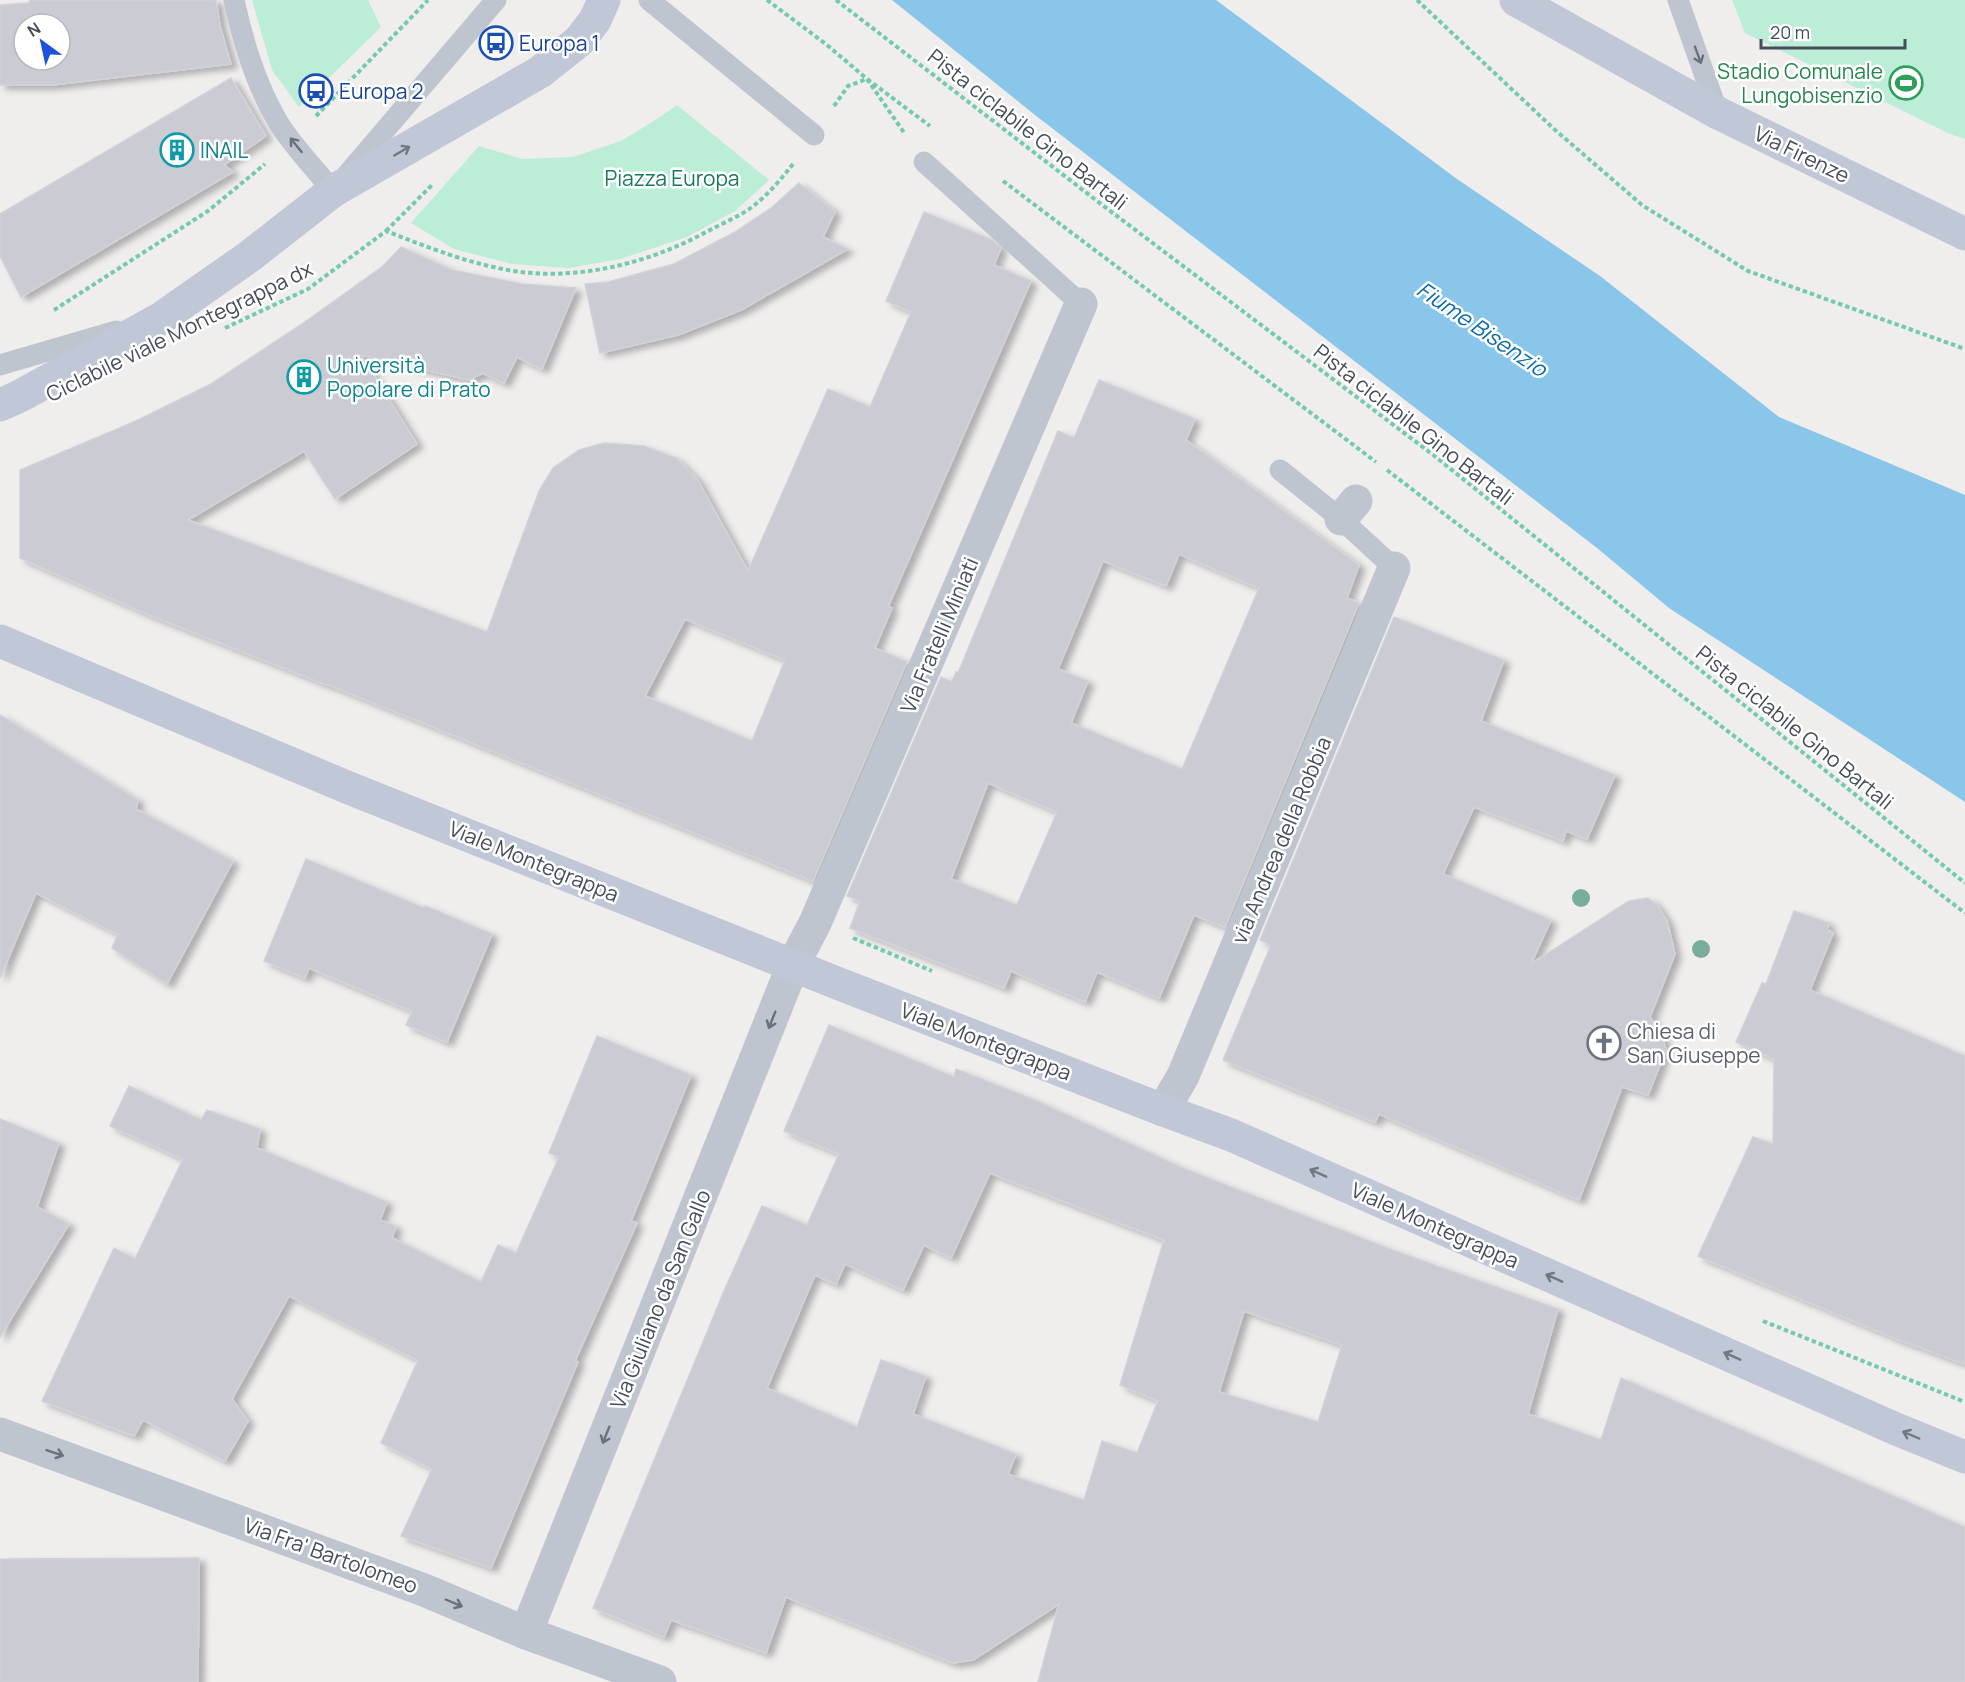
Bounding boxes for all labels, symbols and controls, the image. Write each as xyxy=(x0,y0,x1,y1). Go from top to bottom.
north arrow xyxy=(12,12,72,72)
scale bar xyxy=(1761,12,1905,50)
text: N xyxy=(23,17,45,42)
text: 20 m xyxy=(1770,20,1810,44)
bus stop icon: Europa 1 xyxy=(478,25,514,61)
place label: Europa 1 xyxy=(519,29,600,57)
street label: Pista ciclabile Gino Bartali xyxy=(922,42,1134,216)
one-way arrow xyxy=(1693,45,1704,64)
place label: Stadio Comunale Lungobisenzio xyxy=(1717,57,1883,109)
sports icon: Stadio Comunale Lungobisenzio xyxy=(1888,65,1924,101)
bus stop icon: Europa 2 xyxy=(298,73,334,109)
place label: Europa 2 xyxy=(339,77,424,105)
street label: Via Firenze xyxy=(1750,119,1854,189)
building icon: INAIL xyxy=(159,132,195,168)
place label: INAIL xyxy=(200,136,248,164)
one-way arrow xyxy=(290,137,303,153)
one-way arrow xyxy=(393,145,410,157)
park label: Piazza Europa xyxy=(604,164,740,192)
street label: Ciclabile viale Montegrappa dx xyxy=(41,254,317,408)
water label: Fiume Bisenzio xyxy=(1411,274,1554,385)
street label: Pista ciclabile Gino Bartali xyxy=(1308,337,1520,511)
place label: Università Popolare di Prato xyxy=(327,351,491,403)
building icon: Università Popolare di Prato xyxy=(286,359,322,395)
street label: Via Fratelli Miniati xyxy=(894,553,984,717)
street label: Pista ciclabile Gino Bartali xyxy=(1690,639,1900,815)
street label: via Andrea della Robbia xyxy=(1225,732,1337,948)
street label: Viale Montegrappa xyxy=(445,814,623,908)
street label: Viale Montegrappa xyxy=(897,996,1075,1086)
one-way arrow xyxy=(766,1010,777,1028)
place label: Chiesa di San Giuseppe xyxy=(1627,1017,1761,1069)
church icon: Chiesa di San Giuseppe xyxy=(1586,1025,1622,1061)
one-way arrow xyxy=(1310,1167,1328,1178)
street label: Viale Montegrappa xyxy=(1347,1175,1523,1275)
street label: Via Giuliano da San Gallo xyxy=(603,1185,717,1413)
one-way arrow xyxy=(1546,1271,1564,1283)
one-way arrow xyxy=(1724,1350,1742,1362)
one-way arrow xyxy=(600,1425,611,1443)
one-way arrow xyxy=(1902,1429,1921,1440)
one-way arrow xyxy=(45,1449,64,1460)
street label: Via Fra' Bartolomeo xyxy=(240,1511,422,1599)
one-way arrow xyxy=(445,1598,463,1609)

